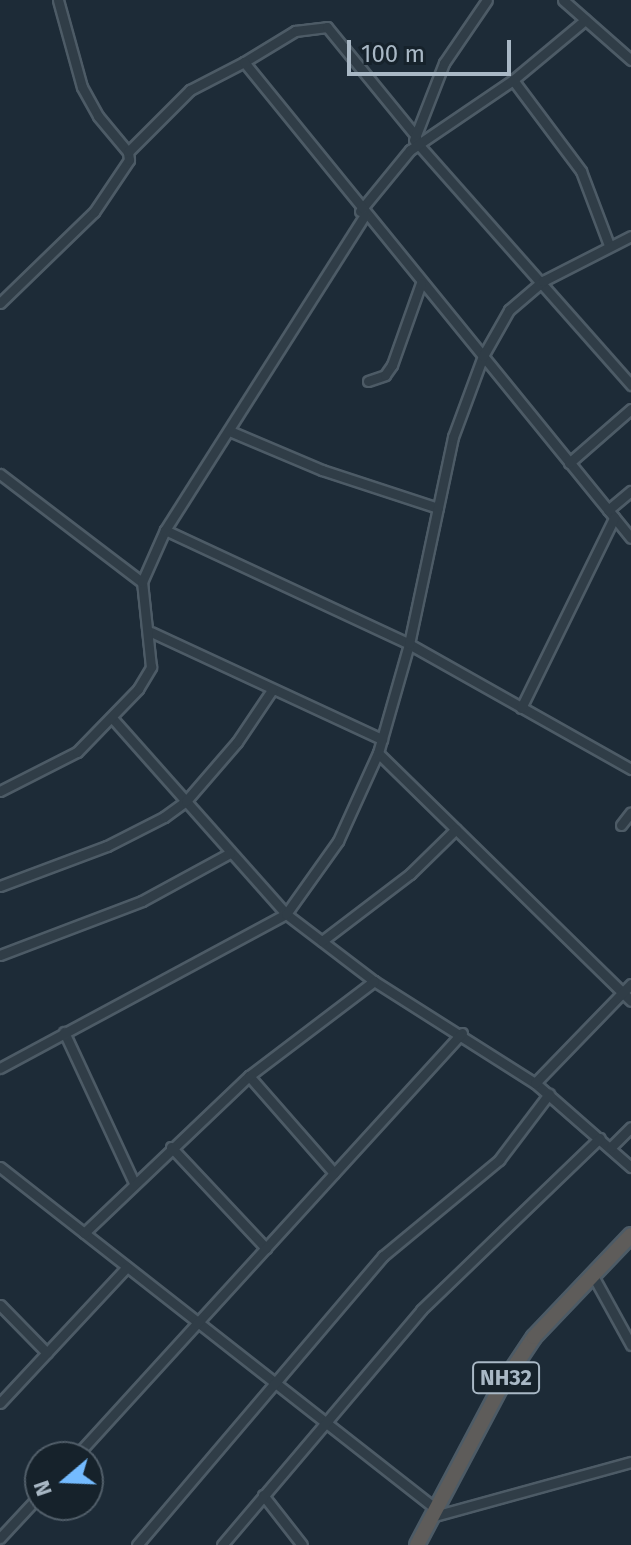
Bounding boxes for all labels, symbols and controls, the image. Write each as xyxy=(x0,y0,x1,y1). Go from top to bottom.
scale bar xyxy=(351,24,515,74)
text: 100 m xyxy=(361,40,425,68)
road number: NH32 xyxy=(472,1360,540,1396)
north arrow xyxy=(24,1441,104,1521)
text: N xyxy=(28,1477,58,1500)

